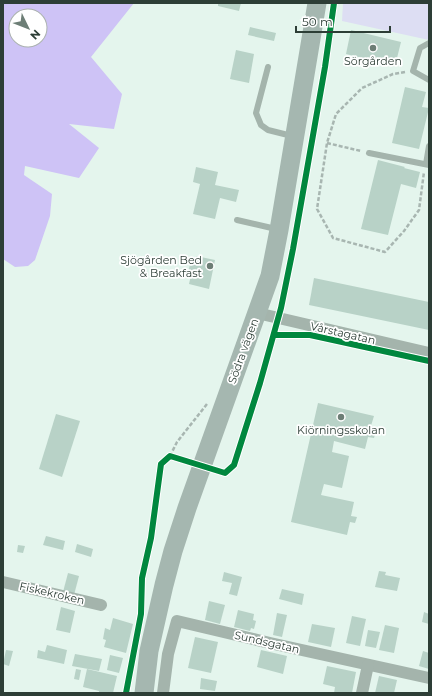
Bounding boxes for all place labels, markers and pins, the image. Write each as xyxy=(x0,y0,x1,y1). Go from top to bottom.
marker: Sörgården xyxy=(368,43,378,53)
place label: Sörgården xyxy=(344,54,402,68)
place label: Sjögården Bed & Breakfast xyxy=(120,253,203,280)
marker: Sjögården Bed & Breakfast xyxy=(205,261,215,271)
marker: Kiörningsskolan xyxy=(336,412,346,422)
place label: Kiörningsskolan xyxy=(297,423,385,437)

